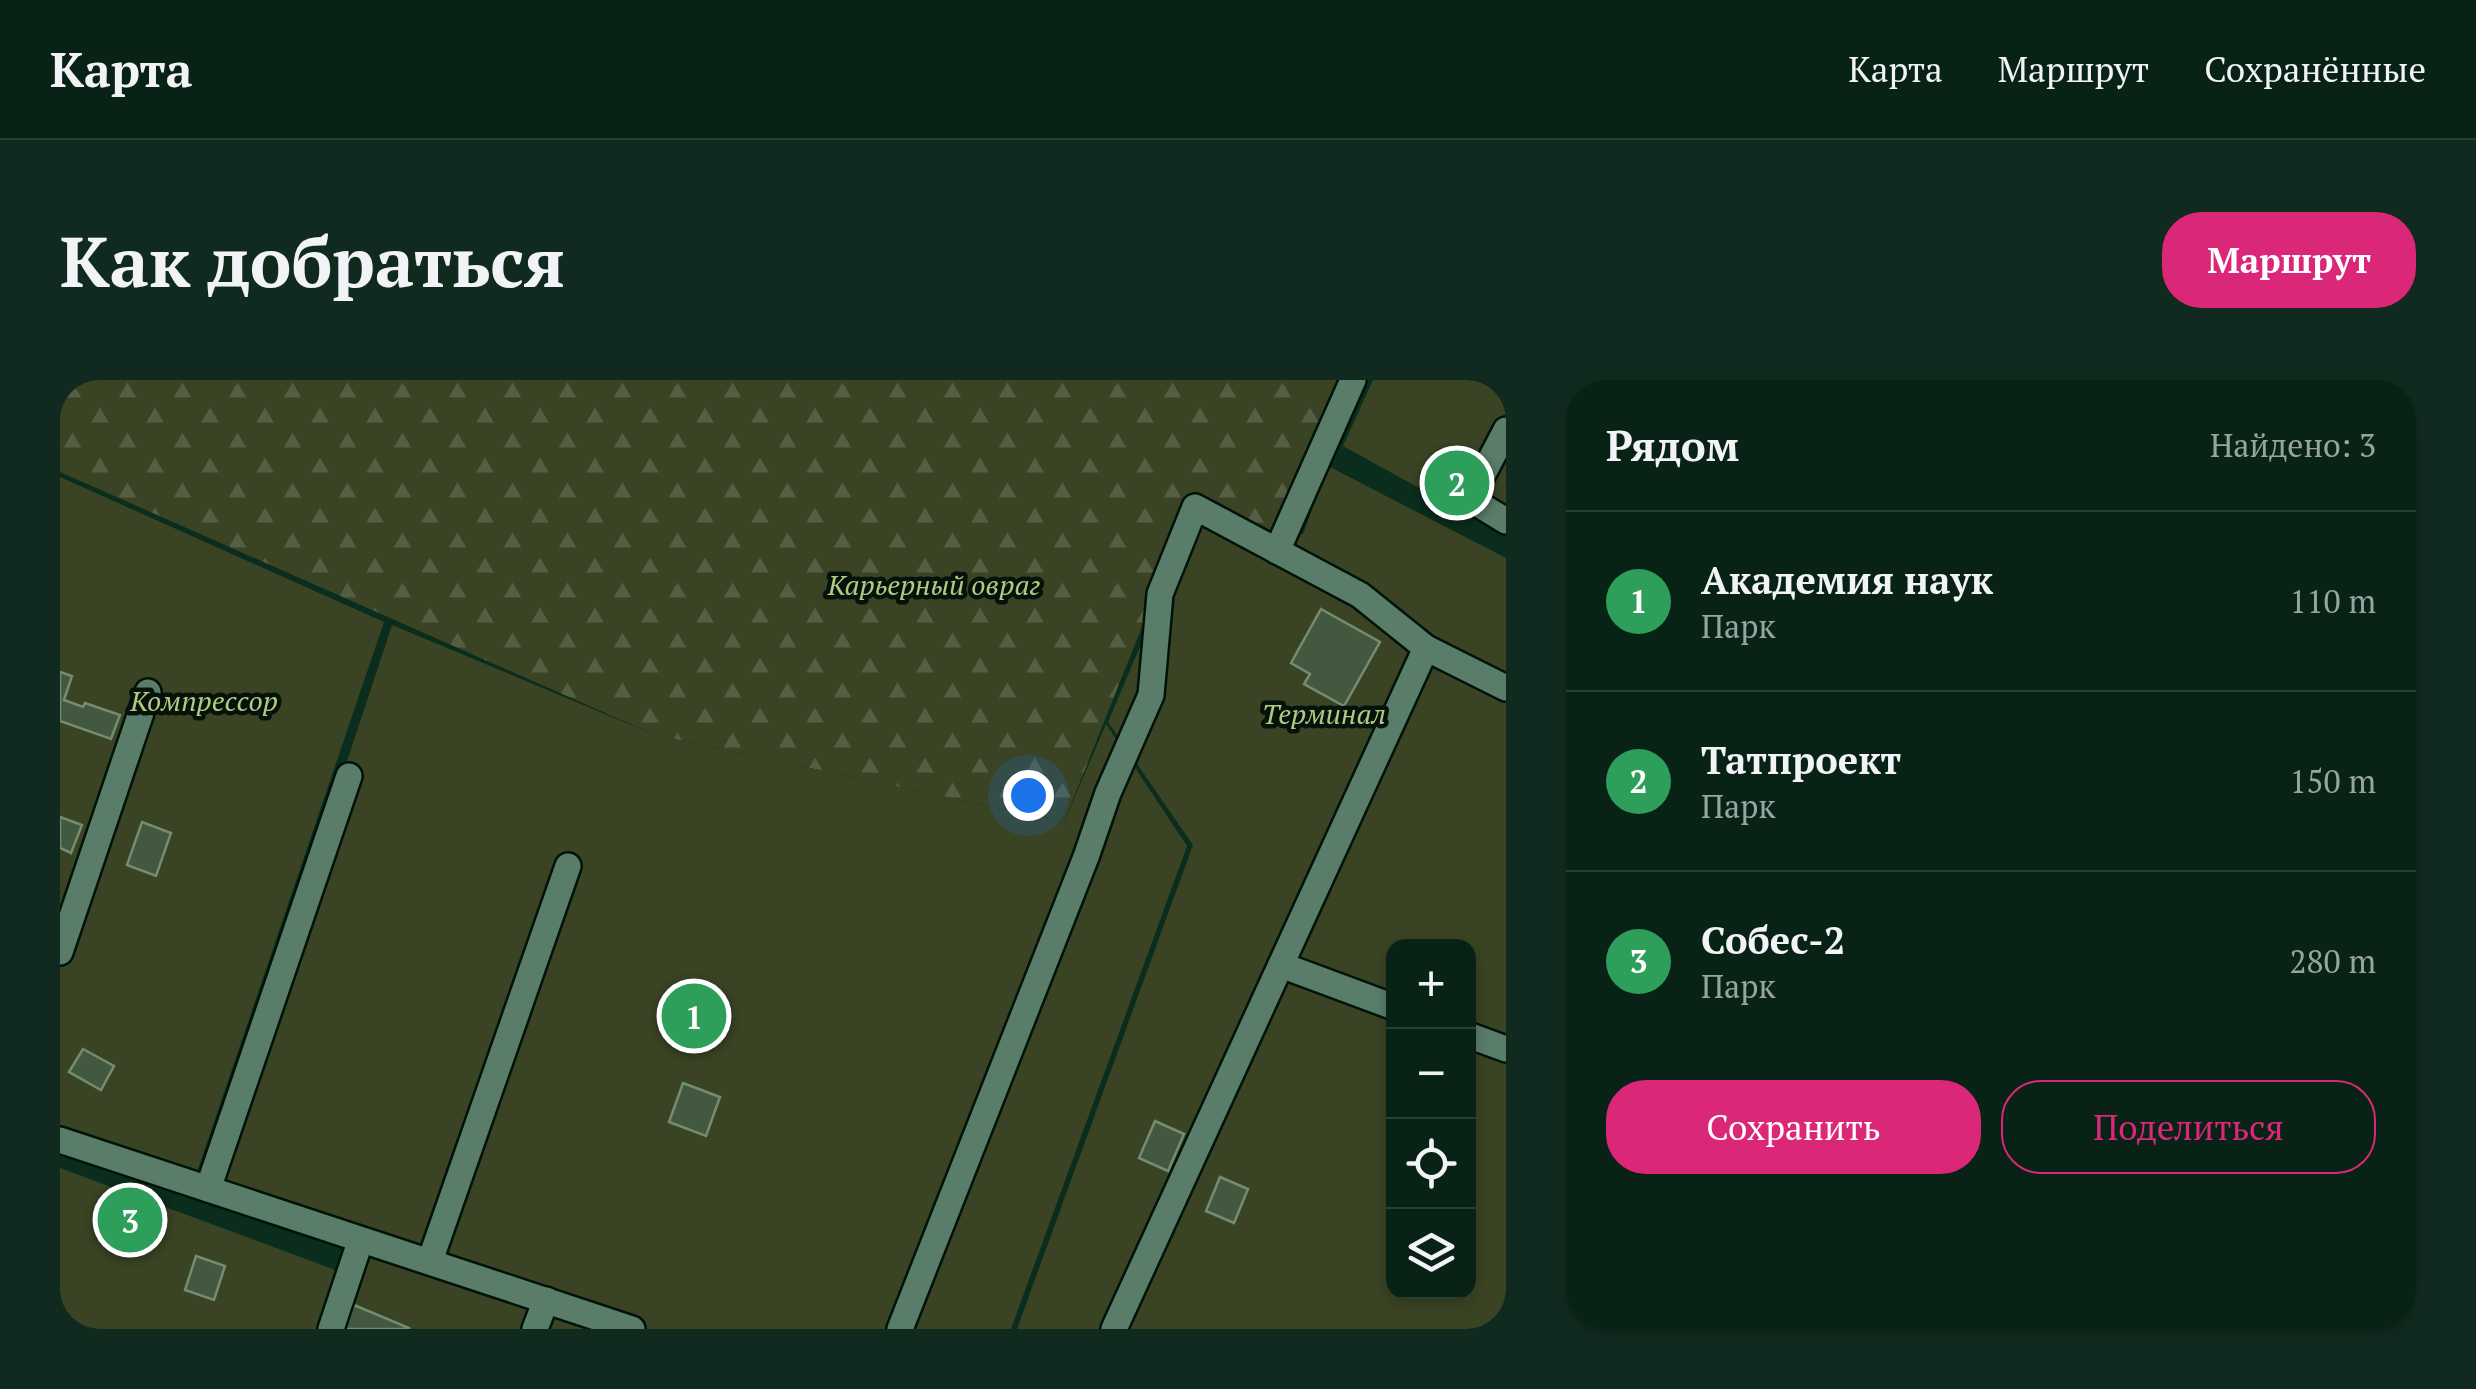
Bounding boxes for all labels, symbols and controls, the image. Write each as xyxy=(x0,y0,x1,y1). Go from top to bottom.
text: Карта xyxy=(50,37,192,101)
text: Карта xyxy=(1848,46,1943,92)
text: Маршрут xyxy=(1998,46,2149,92)
text: Сохранённые xyxy=(2204,46,2426,92)
button: Маршрут xyxy=(2162,212,2416,308)
text: Как добраться xyxy=(60,214,565,307)
text: Рядом xyxy=(1606,417,1739,473)
text: Найдено: 3 xyxy=(2210,424,2376,466)
pin: 2 xyxy=(1424,446,1490,520)
text: Академия наук xyxy=(1701,555,1993,605)
park label: Карьерный овраг xyxy=(827,566,1040,603)
text: 1 xyxy=(1629,580,1648,622)
text: 110 m xyxy=(2289,580,2376,622)
text: Парк xyxy=(1701,605,1776,647)
park label: Компрессор xyxy=(129,682,278,719)
park label: Терминал xyxy=(1262,695,1386,732)
text: Татпроект xyxy=(1701,735,1901,785)
text: 2 xyxy=(1629,760,1648,802)
text: 150 m xyxy=(2289,760,2376,802)
your location xyxy=(1003,770,1054,821)
text: Парк xyxy=(1701,785,1776,827)
text: Собес-2 xyxy=(1701,915,1845,965)
map controls xyxy=(1386,939,1476,1299)
button: + xyxy=(1386,939,1476,1029)
text: 3 xyxy=(1629,940,1648,982)
text: 280 m xyxy=(2289,940,2376,982)
text: Парк xyxy=(1701,965,1776,1007)
pin: 1 xyxy=(662,978,726,1054)
button: − xyxy=(1386,1029,1476,1119)
button: Сохранить xyxy=(1606,1080,1981,1174)
button: Поделиться xyxy=(2001,1080,2376,1174)
button: locate xyxy=(1386,1119,1476,1209)
pin: 3 xyxy=(98,1182,162,1258)
button: layers xyxy=(1386,1209,1476,1299)

